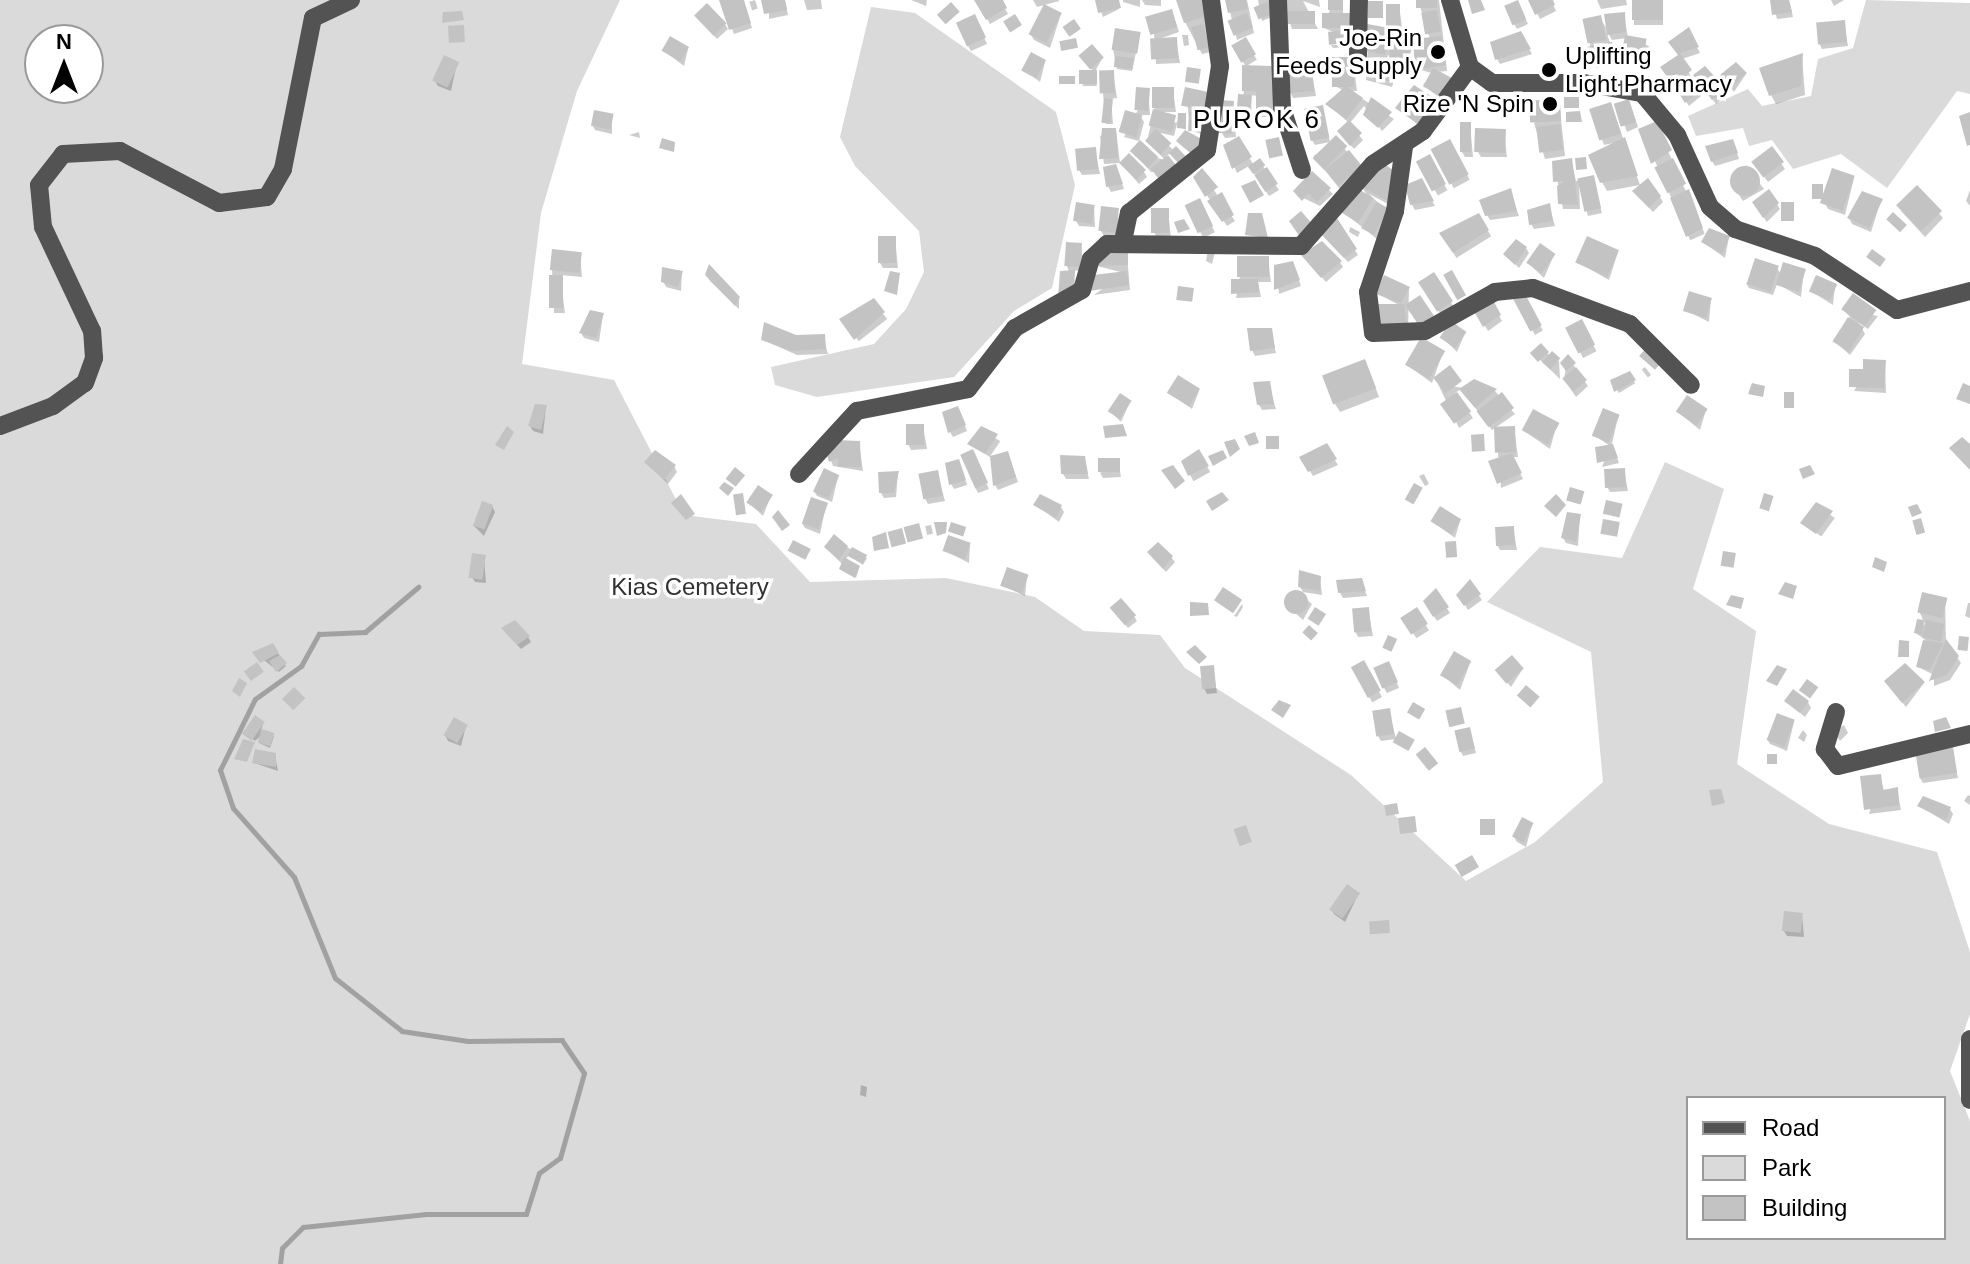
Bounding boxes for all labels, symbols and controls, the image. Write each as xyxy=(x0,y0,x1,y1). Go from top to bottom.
north arrow xyxy=(24,24,104,104)
place label: Joe-Rin Feeds Supply xyxy=(1275,24,1422,80)
text: N xyxy=(56,29,72,54)
place label: Uplifting Light Pharmacy xyxy=(1565,42,1732,98)
marker: Joe-Rin Feeds Supply xyxy=(1429,43,1447,61)
marker: Uplifting Light Pharmacy xyxy=(1540,61,1558,79)
place label: Rize 'N Spin xyxy=(1403,90,1534,118)
marker: Rize 'N Spin xyxy=(1541,95,1559,113)
district label: PUROK 6 xyxy=(1193,104,1321,136)
park label: Kias Cemetery xyxy=(611,573,769,601)
legend xyxy=(1686,1096,1946,1240)
text: Road xyxy=(1762,1114,1819,1141)
text: Park xyxy=(1762,1154,1811,1181)
text: Building xyxy=(1762,1194,1847,1221)

